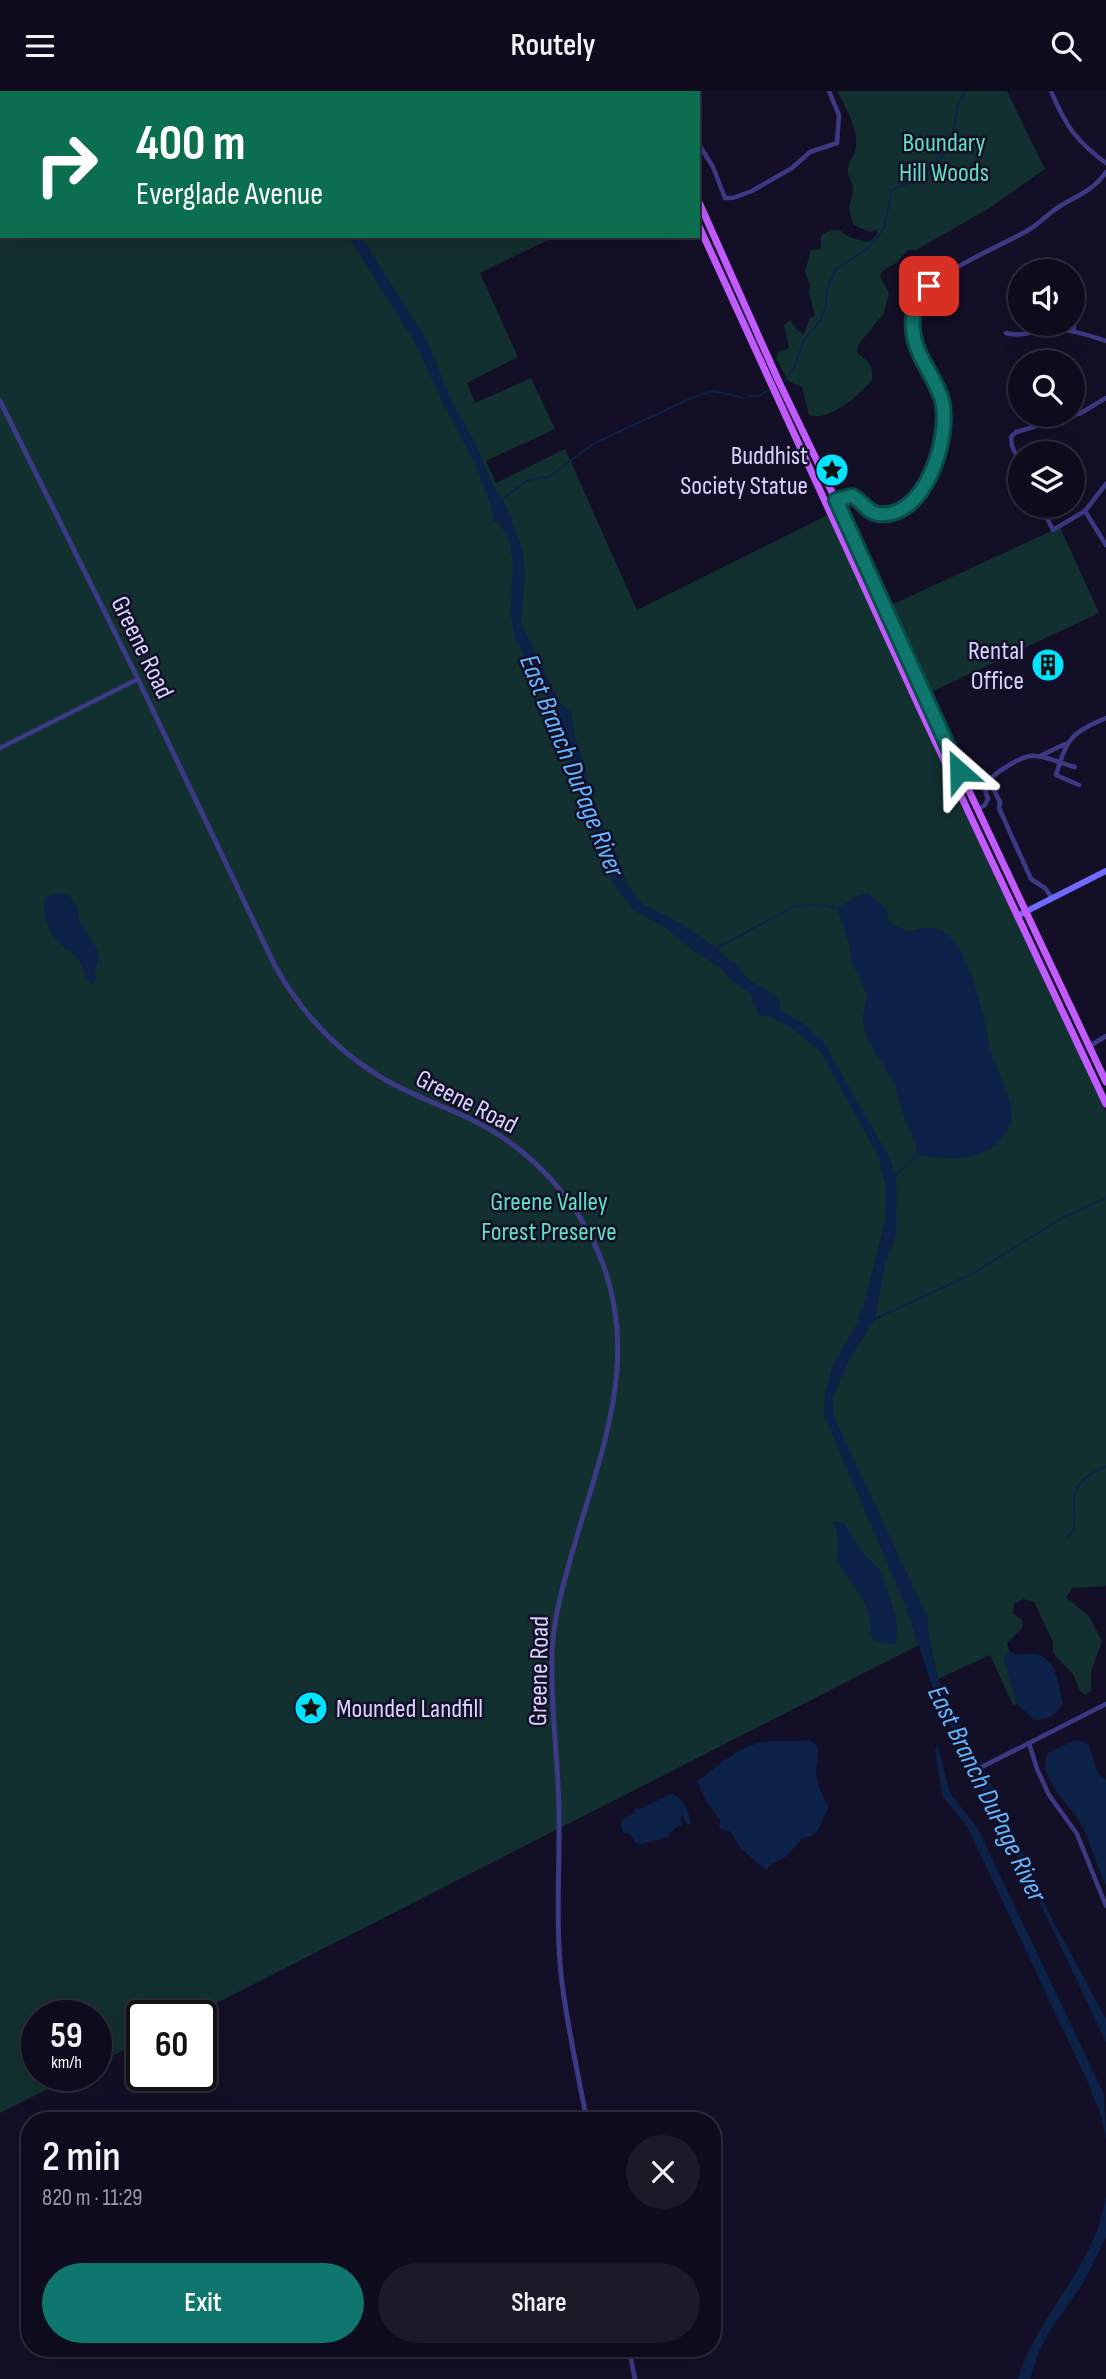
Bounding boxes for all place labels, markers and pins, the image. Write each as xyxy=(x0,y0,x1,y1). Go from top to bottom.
pin xyxy=(899,256,959,316)
place label: Buddhist Society Statue xyxy=(680,441,808,502)
place icon: Buddhist Society Statue xyxy=(813,451,851,489)
place label: Rental Office xyxy=(968,636,1024,697)
building icon: Rental Office xyxy=(1029,646,1067,684)
place icon: Mounded Landfill xyxy=(292,1689,330,1727)
place label: Mounded Landfill xyxy=(336,1694,483,1725)

